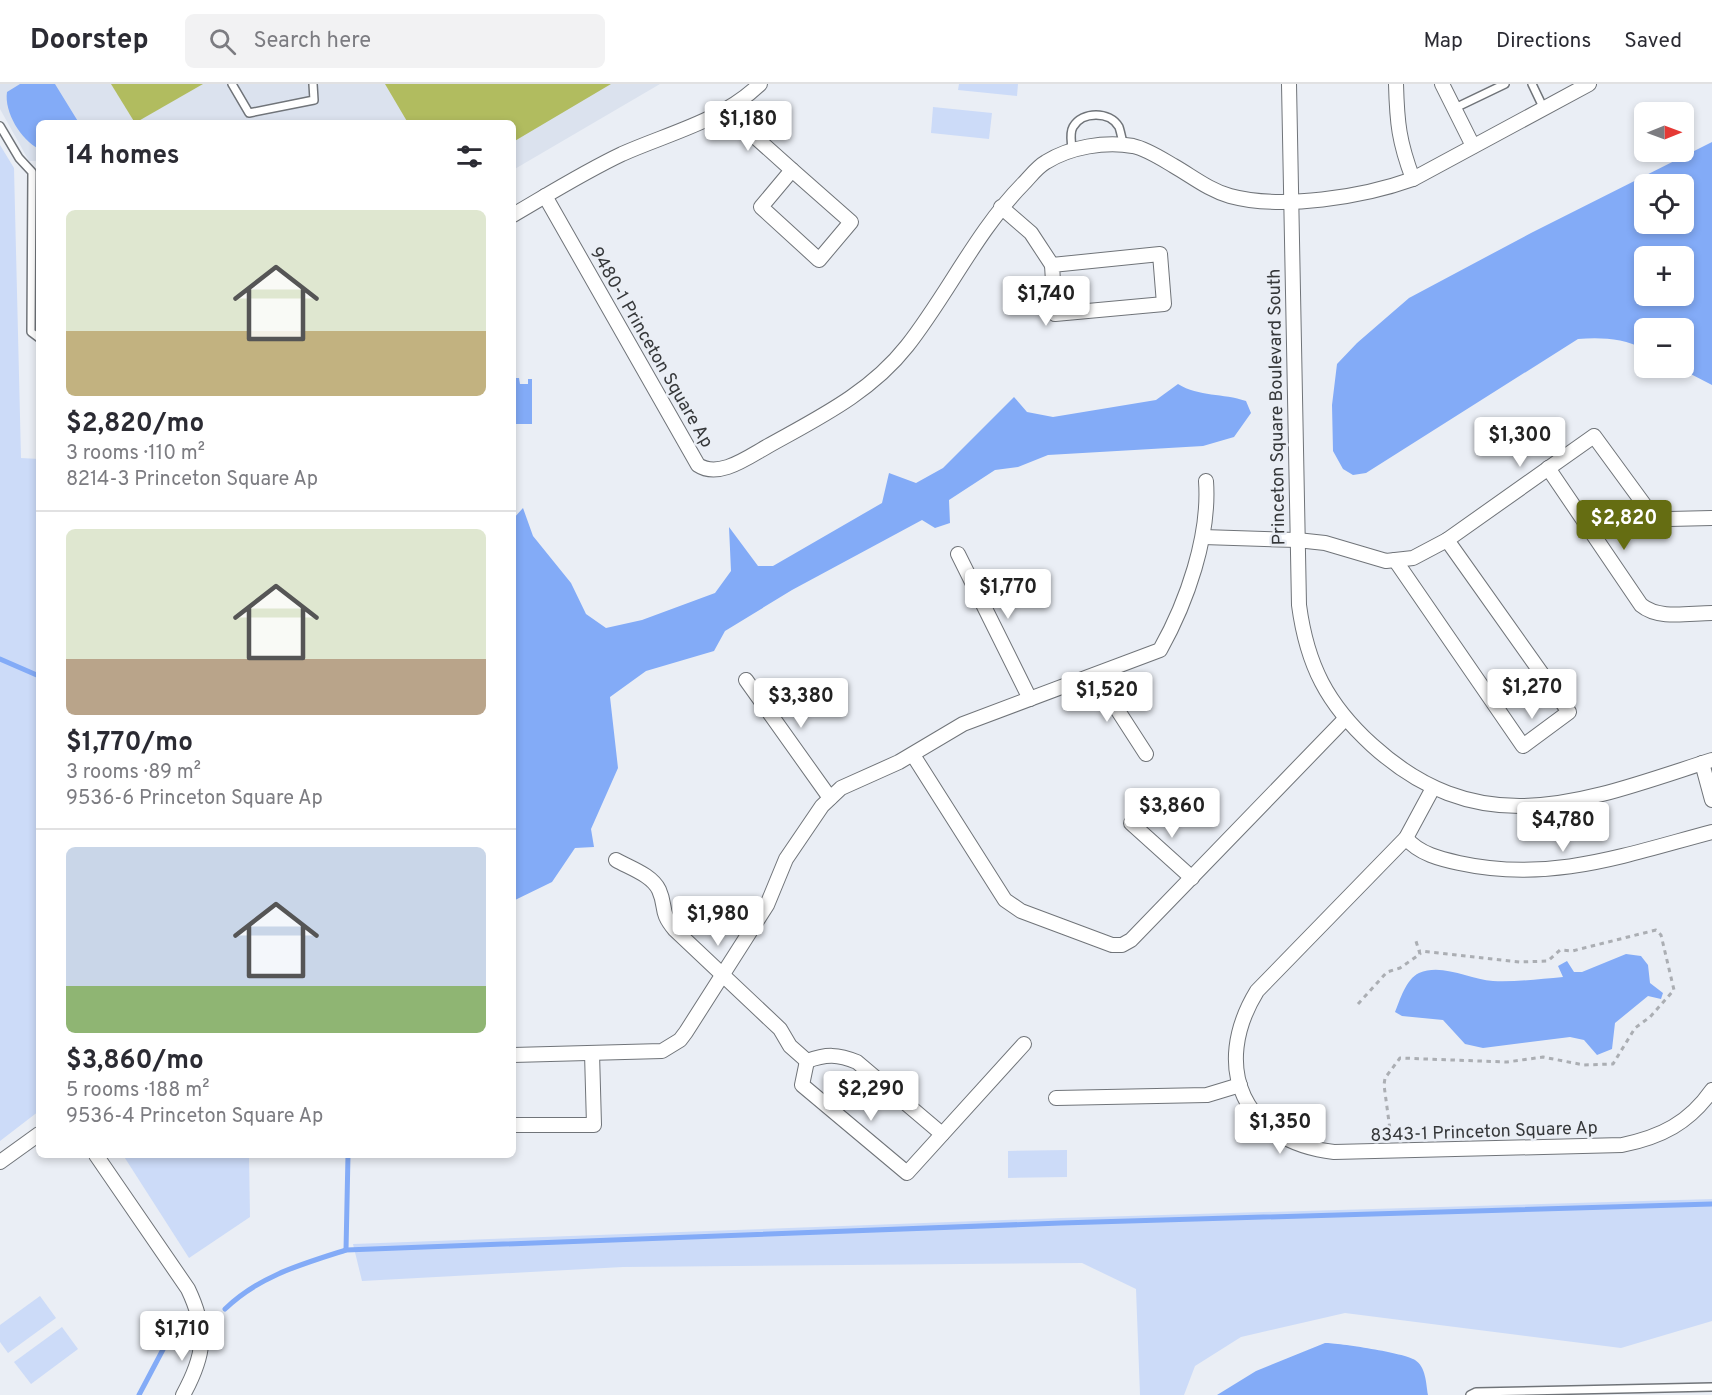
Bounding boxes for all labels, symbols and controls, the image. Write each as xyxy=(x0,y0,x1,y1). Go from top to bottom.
search box xyxy=(185,14,605,68)
text: Doorstep xyxy=(30,23,149,59)
icon: search xyxy=(206,25,239,58)
text: Search here xyxy=(254,28,371,55)
text: Map xyxy=(1423,28,1463,55)
text: Directions xyxy=(1496,28,1591,55)
text: Saved xyxy=(1624,28,1682,55)
pin: $1,180 xyxy=(699,101,797,152)
north arrow xyxy=(1634,102,1694,162)
map controls xyxy=(1634,102,1694,378)
text: $1,180 xyxy=(719,107,777,133)
text: 14 homes xyxy=(66,140,180,173)
icon: filters xyxy=(453,140,486,173)
button: locate xyxy=(1634,174,1694,234)
street label: 9480-1 Princeton Square Ap xyxy=(584,243,718,452)
button: + xyxy=(1634,246,1694,306)
icon: home xyxy=(222,249,330,357)
street label: Princeton Square Boulevard South xyxy=(1264,268,1291,546)
pin: $1,740 xyxy=(997,276,1095,327)
text: $1,740 xyxy=(1017,282,1075,308)
button: − xyxy=(1634,318,1694,378)
text: $2,820/mo xyxy=(66,408,204,441)
pin: $1,300 xyxy=(1471,417,1569,468)
text: $1,300 xyxy=(1488,423,1552,449)
text: 3 rooms · 110 m² xyxy=(66,441,205,467)
text: 8214-3 Princeton Square Ap xyxy=(66,467,318,493)
pin: $2,820 xyxy=(1575,500,1673,551)
text: $2,820 xyxy=(1591,506,1657,532)
icon: home xyxy=(222,568,330,676)
pin: $1,770 xyxy=(959,569,1057,620)
text: $1,770 xyxy=(979,575,1037,601)
pin: $1,270 xyxy=(1483,669,1581,720)
pin: $1,520 xyxy=(1058,672,1156,723)
text: $1,270 xyxy=(1501,675,1563,701)
pin: $3,380 xyxy=(752,678,850,729)
text: $1,520 xyxy=(1076,678,1138,704)
text: $3,380 xyxy=(768,684,834,710)
text: $1,770/mo xyxy=(66,727,193,760)
text: 3 rooms · 89 m² xyxy=(66,760,201,786)
text: 9536-6 Princeton Square Ap xyxy=(66,786,323,812)
pin: $3,860 xyxy=(1123,788,1221,839)
text: $3,860 xyxy=(1139,794,1205,820)
pin: $4,780 xyxy=(1514,802,1612,853)
text: $4,780 xyxy=(1531,808,1595,834)
icon: home xyxy=(222,886,330,994)
pin: $1,980 xyxy=(669,896,767,947)
text: $1,980 xyxy=(687,902,749,928)
text: $3,860/mo xyxy=(66,1045,204,1078)
pin: $2,290 xyxy=(822,1071,920,1122)
text: $2,290 xyxy=(837,1077,905,1103)
text: 5 rooms · 188 m² xyxy=(66,1078,209,1104)
text: 9536-4 Princeton Square Ap xyxy=(66,1104,323,1130)
pin: $1,350 xyxy=(1231,1104,1329,1155)
text: $1,350 xyxy=(1249,1110,1311,1136)
street label: 8343-1 Princeton Square Ap xyxy=(1370,1117,1598,1148)
pin: $1,710 xyxy=(133,1311,231,1362)
text: $1,710 xyxy=(154,1317,210,1343)

